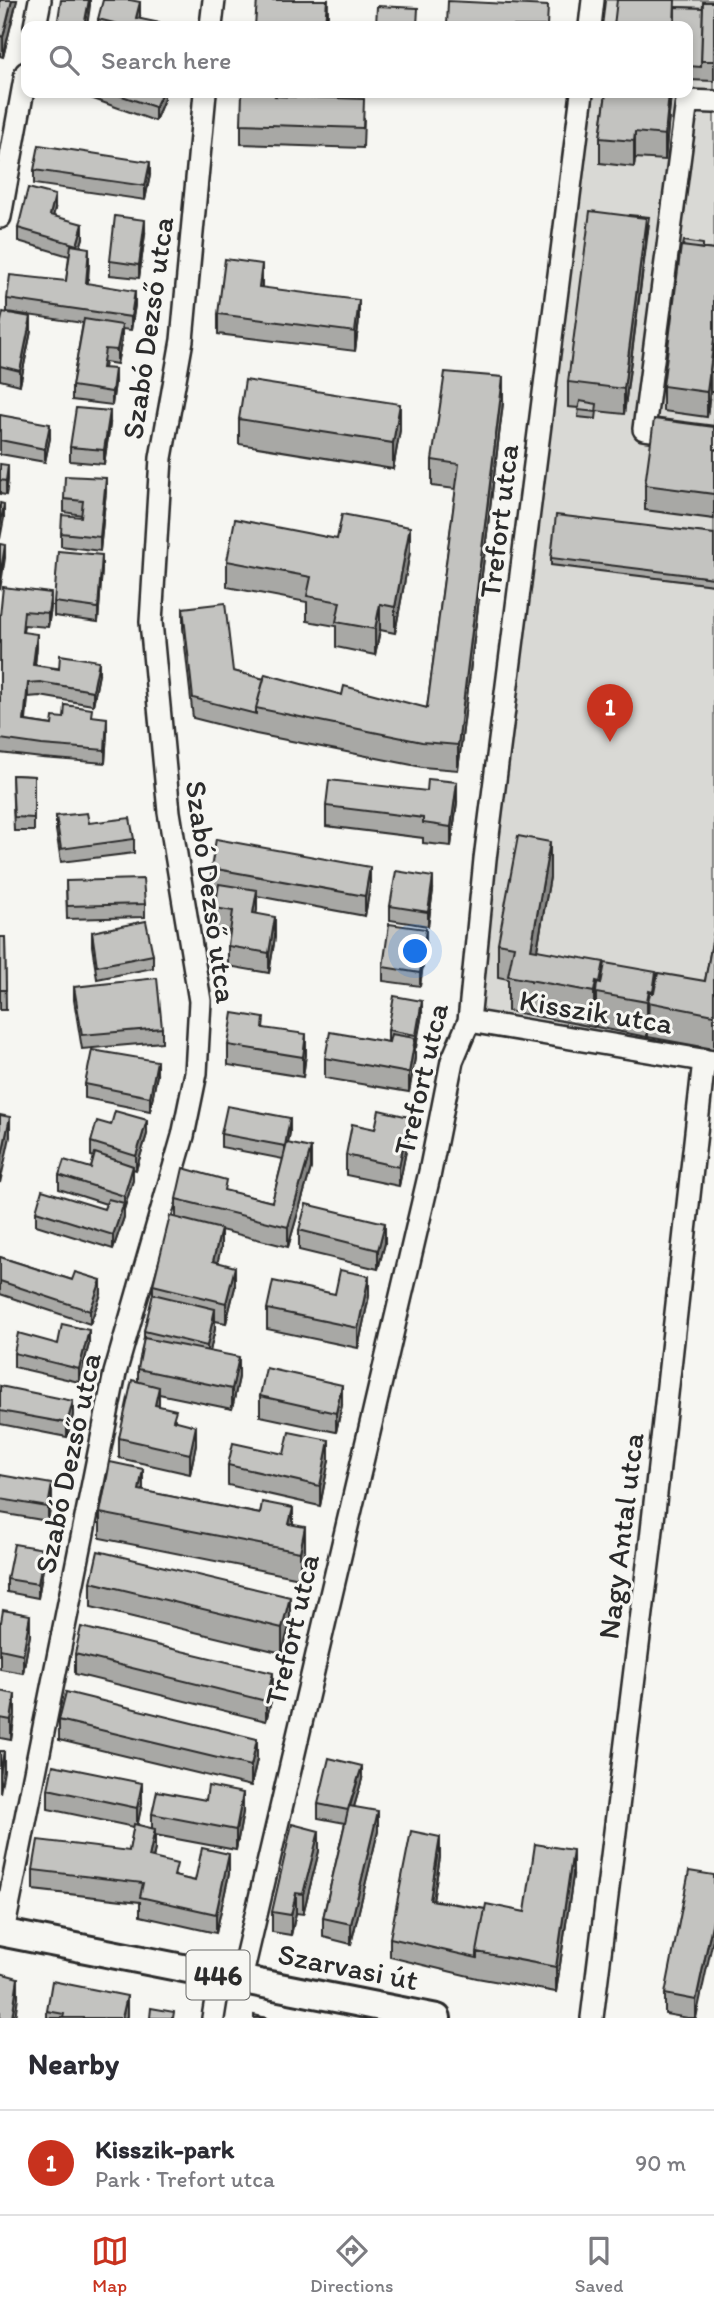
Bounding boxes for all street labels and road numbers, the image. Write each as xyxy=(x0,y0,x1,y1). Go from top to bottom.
street label: Szabó Dezső utca xyxy=(114,214,181,442)
street label: Trefort utca xyxy=(471,441,526,600)
street label: Szabó Dezső utca xyxy=(178,778,245,1006)
street label: Kisszik utca xyxy=(517,981,676,1042)
street label: Trefort utca xyxy=(385,999,456,1159)
street label: Szabó Dezső utca xyxy=(26,1349,109,1577)
street label: Nagy Antal utca xyxy=(589,1430,652,1641)
street label: Trefort utca xyxy=(256,1550,327,1710)
street label: Szarvasi út xyxy=(275,1935,421,1998)
road number: 446 xyxy=(186,1951,249,2000)

